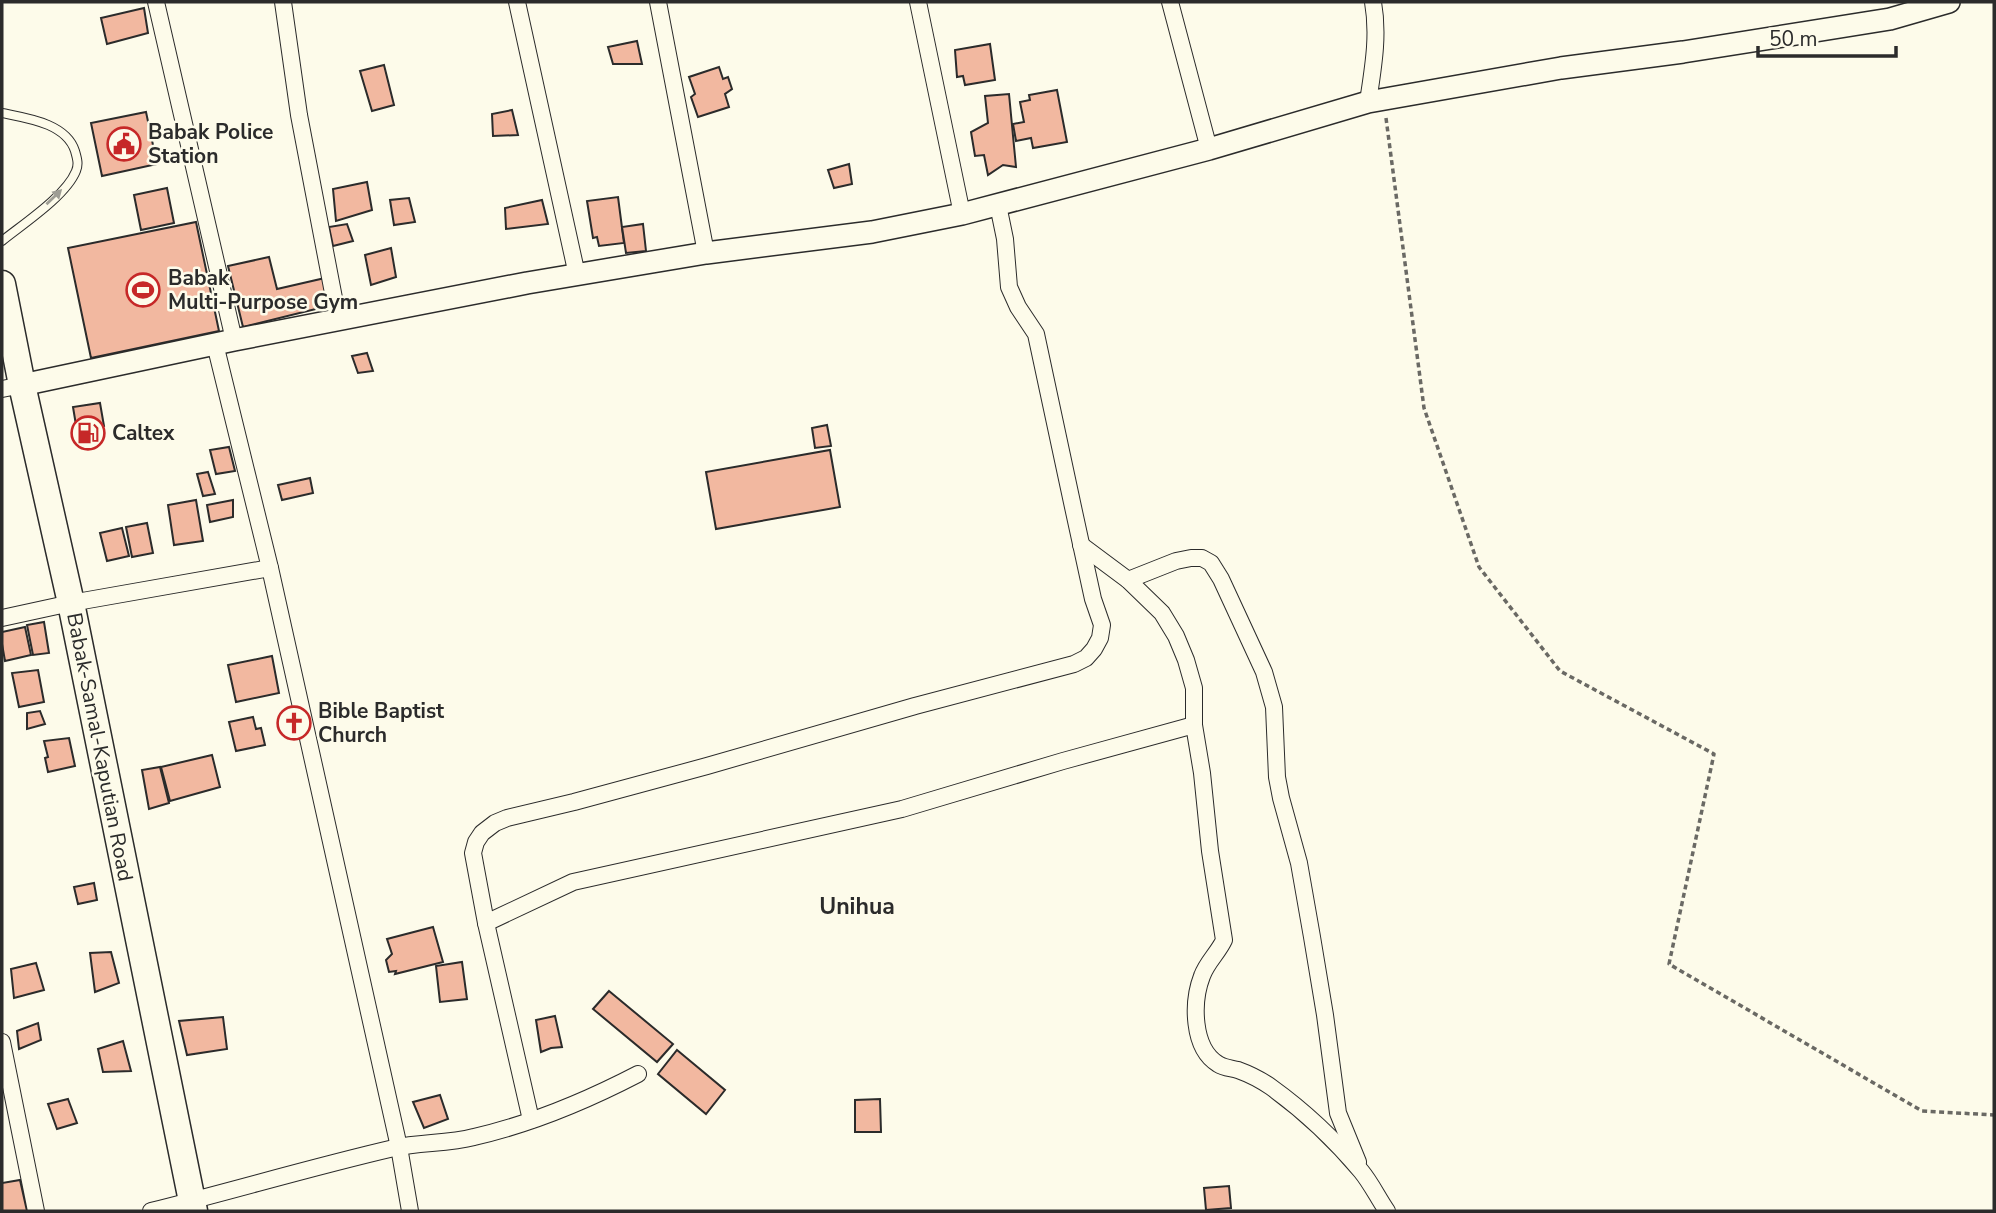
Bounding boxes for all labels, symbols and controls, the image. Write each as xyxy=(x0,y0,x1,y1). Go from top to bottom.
scale bar xyxy=(1758,14,1896,58)
text: 50 m xyxy=(1769,25,1818,53)
place label: Babak Police Station xyxy=(148,118,273,170)
public building icon: Babak Police Station xyxy=(105,125,143,163)
one-way arrow xyxy=(45,190,62,206)
place label: Babak Multi-Purpose Gym xyxy=(168,264,358,316)
sports icon: Babak Multi-Purpose Gym xyxy=(124,271,162,309)
fuel station icon: Caltex xyxy=(69,414,107,452)
place label: Caltex xyxy=(112,419,175,447)
street label: Babak-Samal-Kaputian Road xyxy=(60,610,140,884)
place label: Bible Baptist Church xyxy=(318,697,445,749)
church icon: Bible Baptist Church xyxy=(275,704,313,742)
district label: Unihua xyxy=(819,891,895,922)

